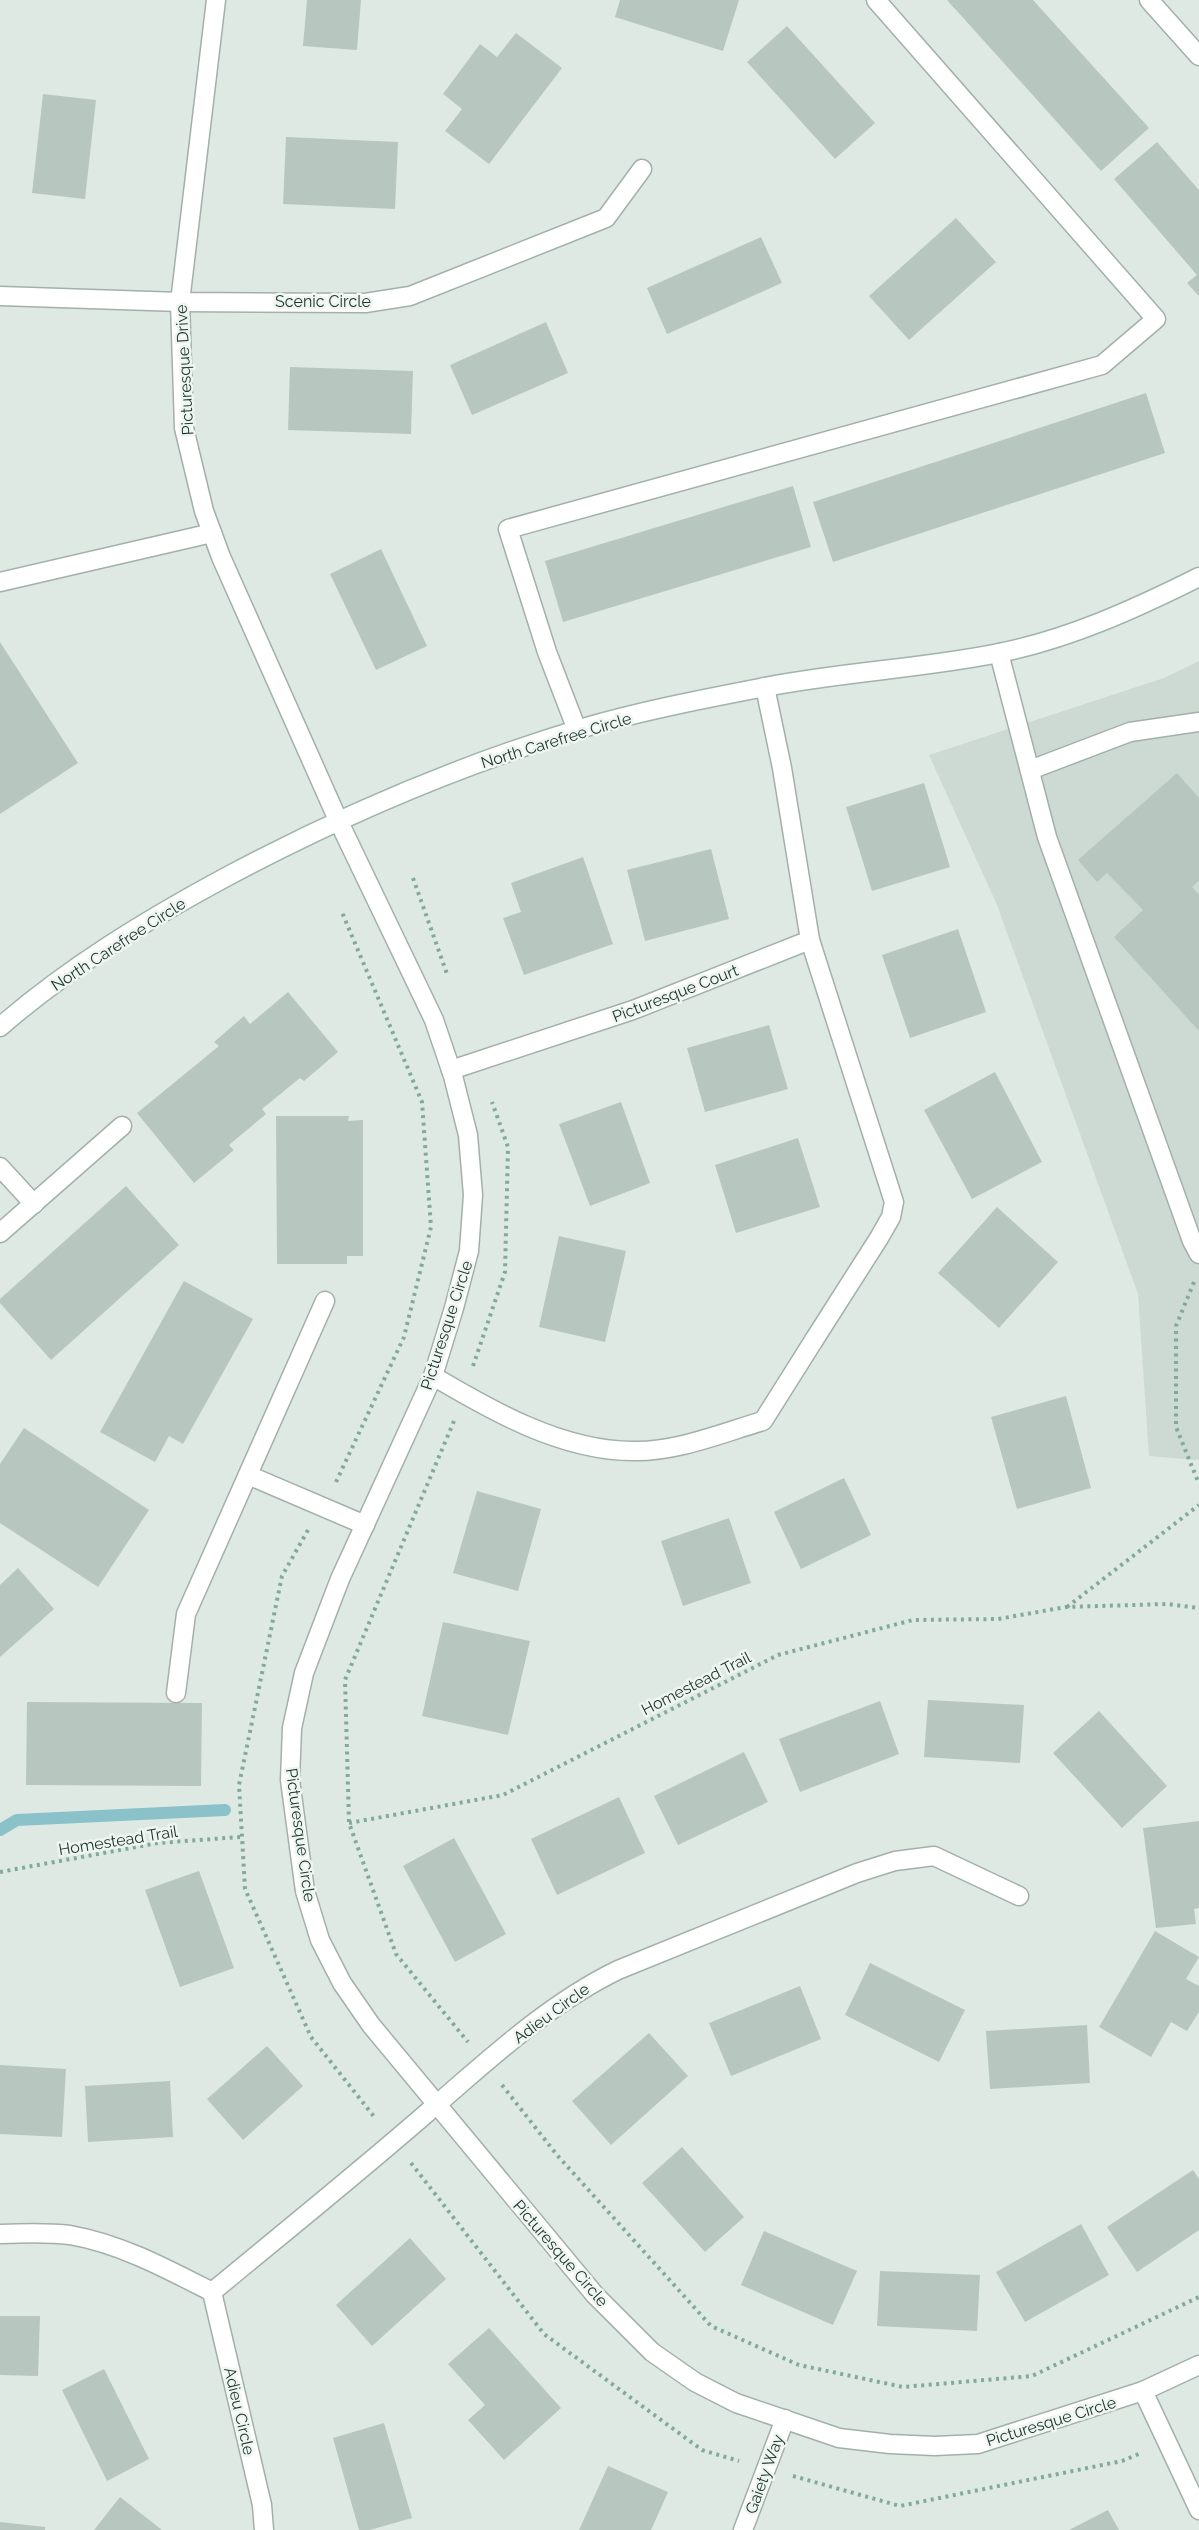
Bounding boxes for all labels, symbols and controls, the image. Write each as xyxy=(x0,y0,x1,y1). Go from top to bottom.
street label: Scenic Circle xyxy=(275,292,371,311)
street label: Picturesque Drive xyxy=(172,304,197,436)
street label: North Carefree Circle xyxy=(479,709,634,772)
street label: North Carefree Circle xyxy=(48,894,189,995)
street label: Picturesque Court xyxy=(610,960,741,1026)
street label: Picturesque Circle xyxy=(417,1258,476,1392)
street label: Homestead Trail xyxy=(638,1647,755,1719)
street label: Picturesque Circle xyxy=(282,1767,319,1903)
street label: Homestead Trail xyxy=(57,1822,180,1859)
street label: Adieu Circle xyxy=(510,1979,593,2047)
street label: Picturesque Circle xyxy=(509,2196,612,2310)
street label: Adieu Circle xyxy=(220,2365,259,2457)
street label: Picturesque Circle xyxy=(984,2393,1118,2450)
street label: Gaiety Way xyxy=(741,2432,788,2516)

